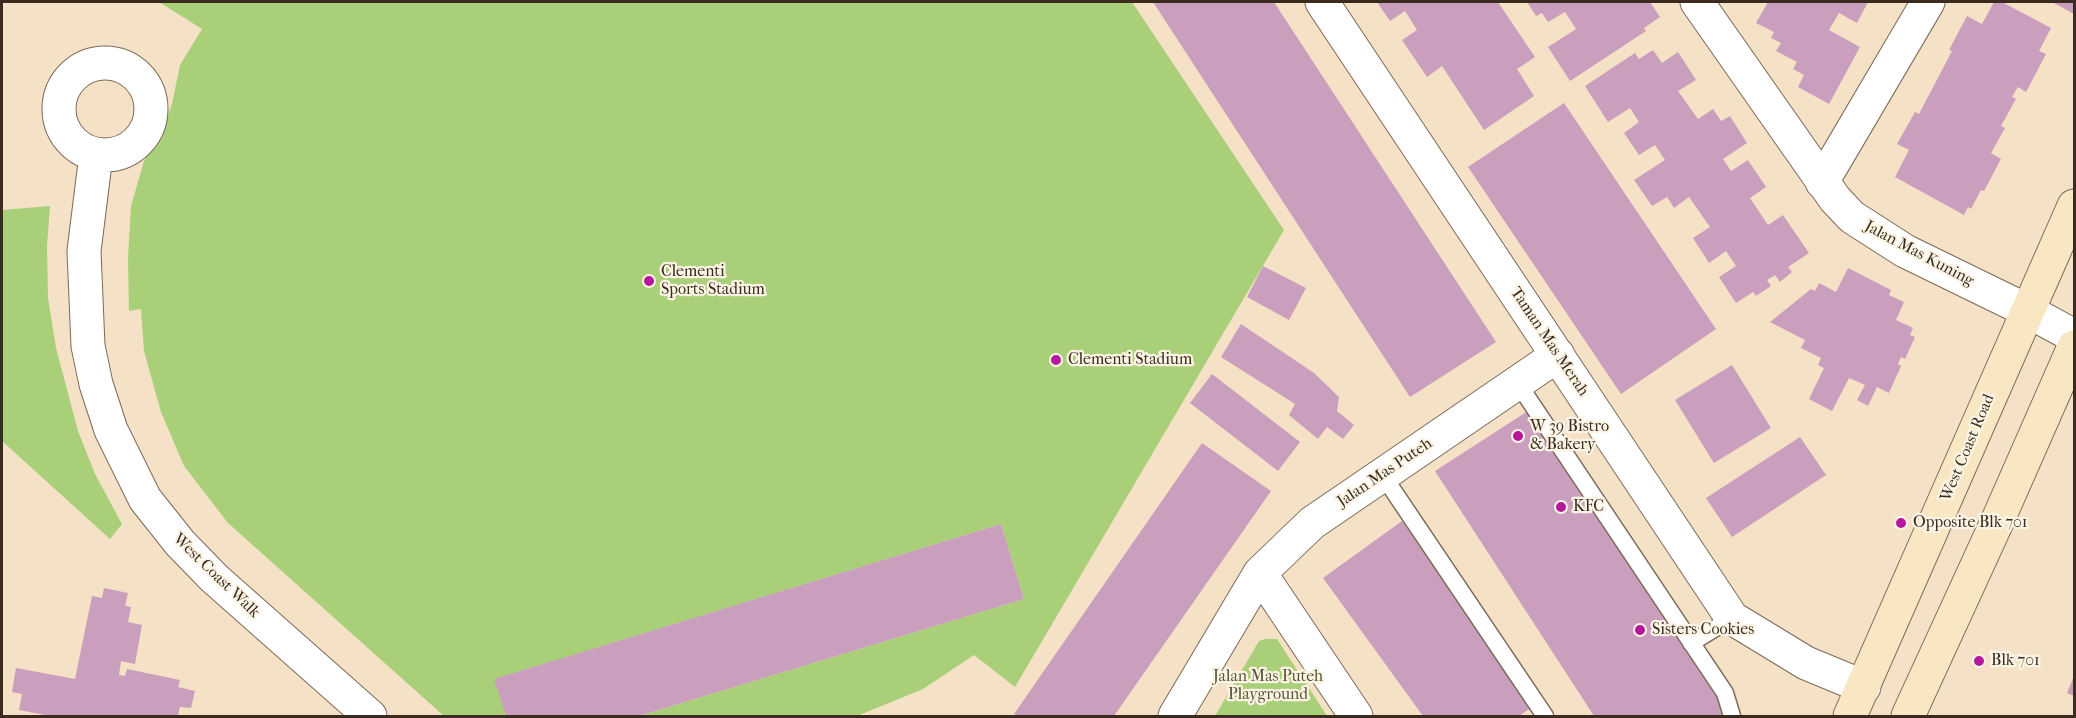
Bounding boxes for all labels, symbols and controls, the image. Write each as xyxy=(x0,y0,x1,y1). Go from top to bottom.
street label: Jalan Mas Kuning xyxy=(1861,217,1977,291)
place label: Clementi Sports Stadium xyxy=(661,262,765,300)
marker: Clementi Sports Stadium xyxy=(642,274,656,288)
street label: Taman Mas Merah xyxy=(1505,284,1593,400)
place label: Clementi Stadium xyxy=(1068,350,1192,370)
marker: Clementi Stadium xyxy=(1049,353,1063,367)
street label: West Coast Road xyxy=(1937,392,1999,504)
place label: W 39 Bistro & Bakery xyxy=(1530,417,1609,455)
marker: W 39 Bistro & Bakery xyxy=(1511,429,1525,443)
street label: Jalan Mas Puteh xyxy=(1334,434,1436,512)
place label: KFC xyxy=(1573,497,1604,517)
marker: KFC xyxy=(1554,500,1568,514)
place label: Opposite Blk 701 xyxy=(1913,513,2028,533)
marker: Opposite Blk 701 xyxy=(1894,516,1908,530)
street label: West Coast Walk xyxy=(168,530,264,622)
place label: Sisters Cookies xyxy=(1652,620,1754,640)
marker: Sisters Cookies xyxy=(1633,623,1647,637)
place label: Blk 701 xyxy=(1991,651,2040,671)
marker: Blk 701 xyxy=(1972,654,1986,668)
park label: Jalan Mas Puteh Playground xyxy=(1213,667,1323,705)

